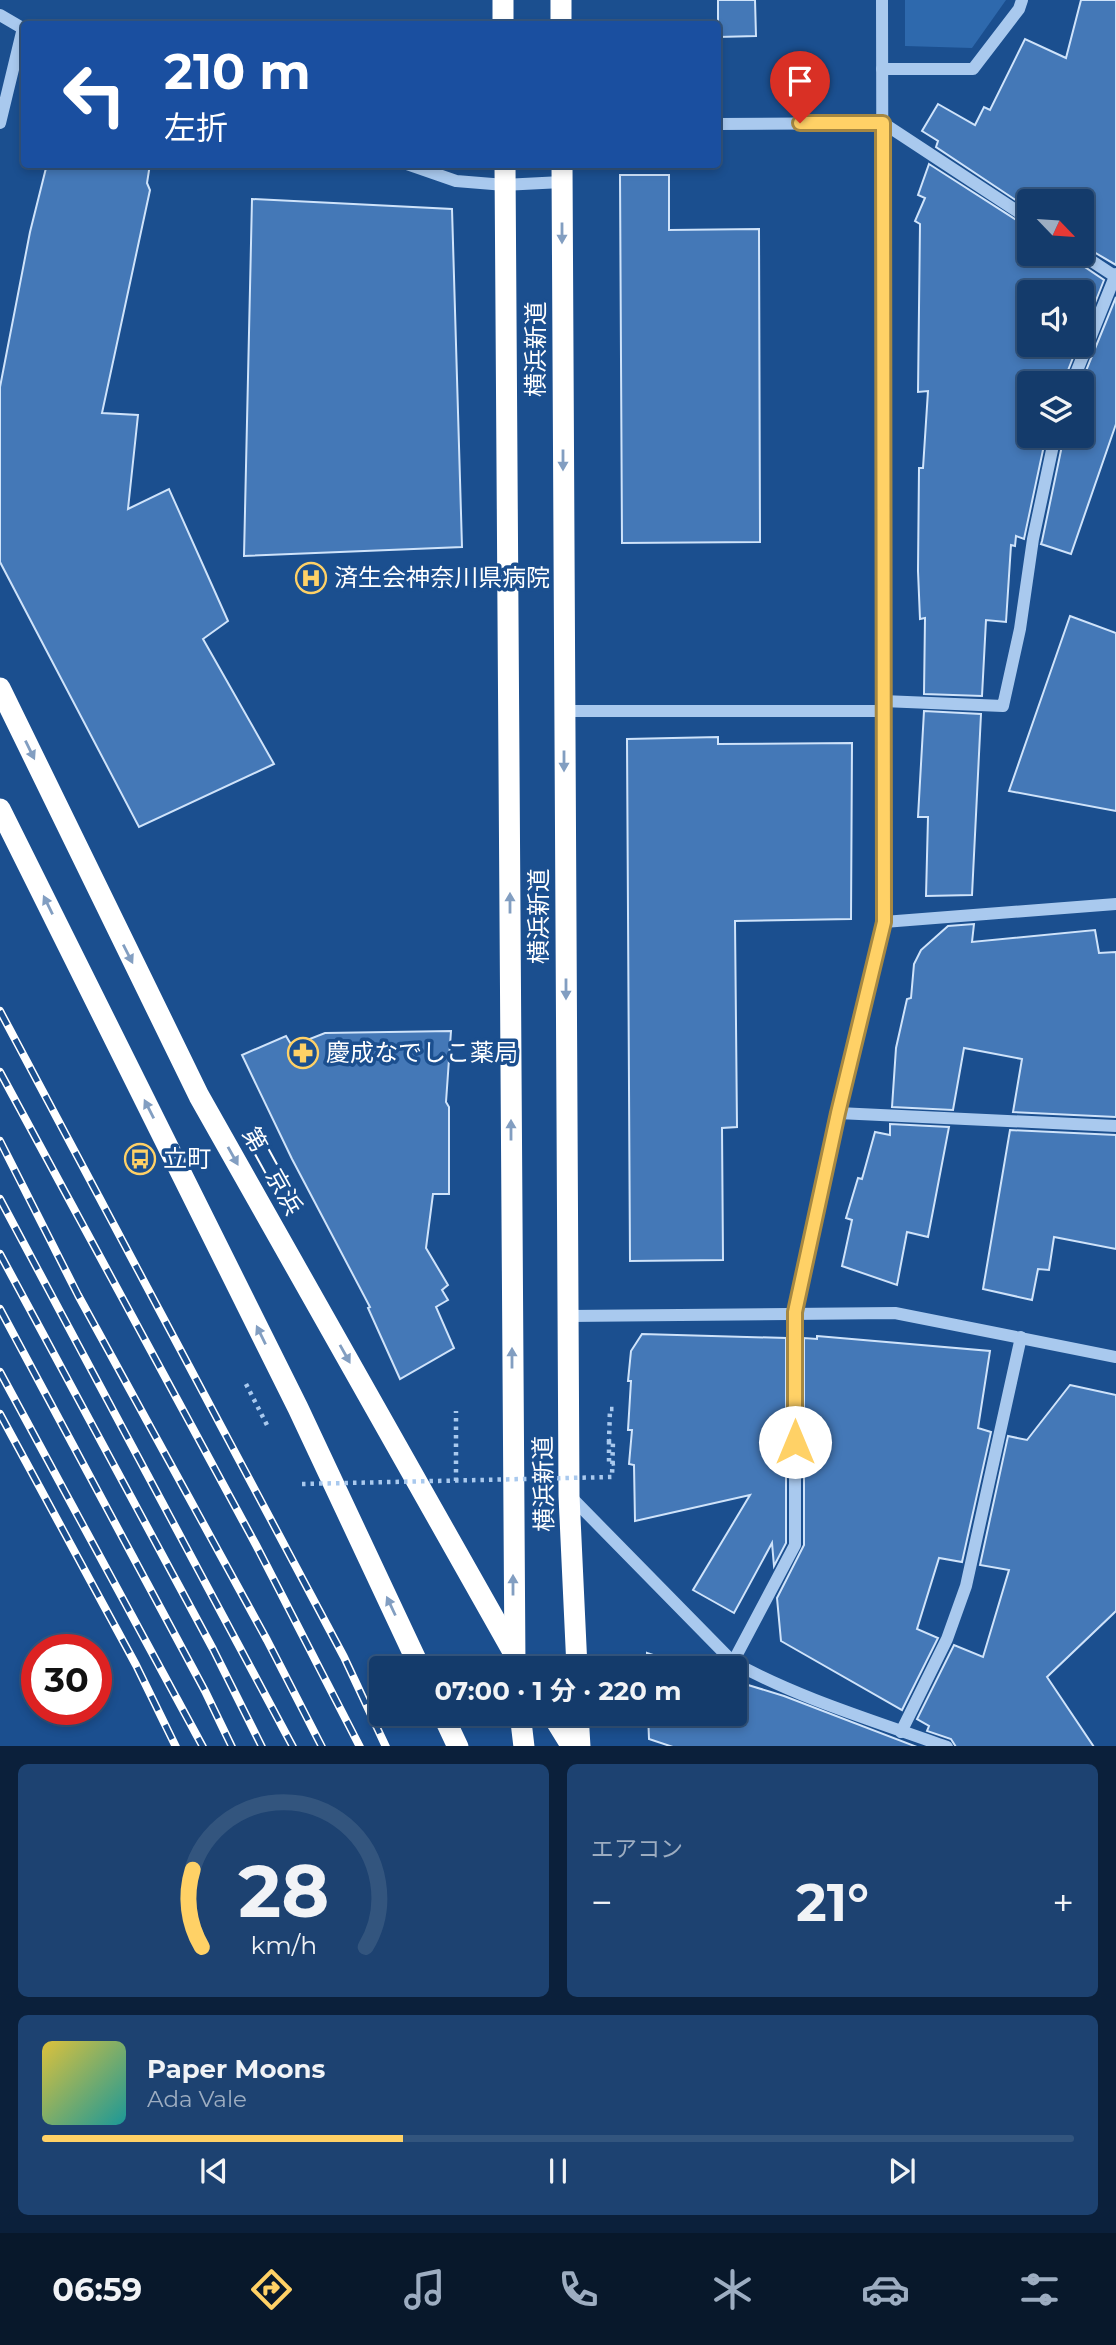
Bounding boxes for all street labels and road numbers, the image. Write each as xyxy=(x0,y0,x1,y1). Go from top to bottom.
street label: 横浜新道 xyxy=(521,301,550,397)
street label: 横浜新道 xyxy=(524,868,553,964)
street label: 第二京浜 xyxy=(236,1122,308,1220)
street label: 横浜新道 xyxy=(528,1436,559,1532)

